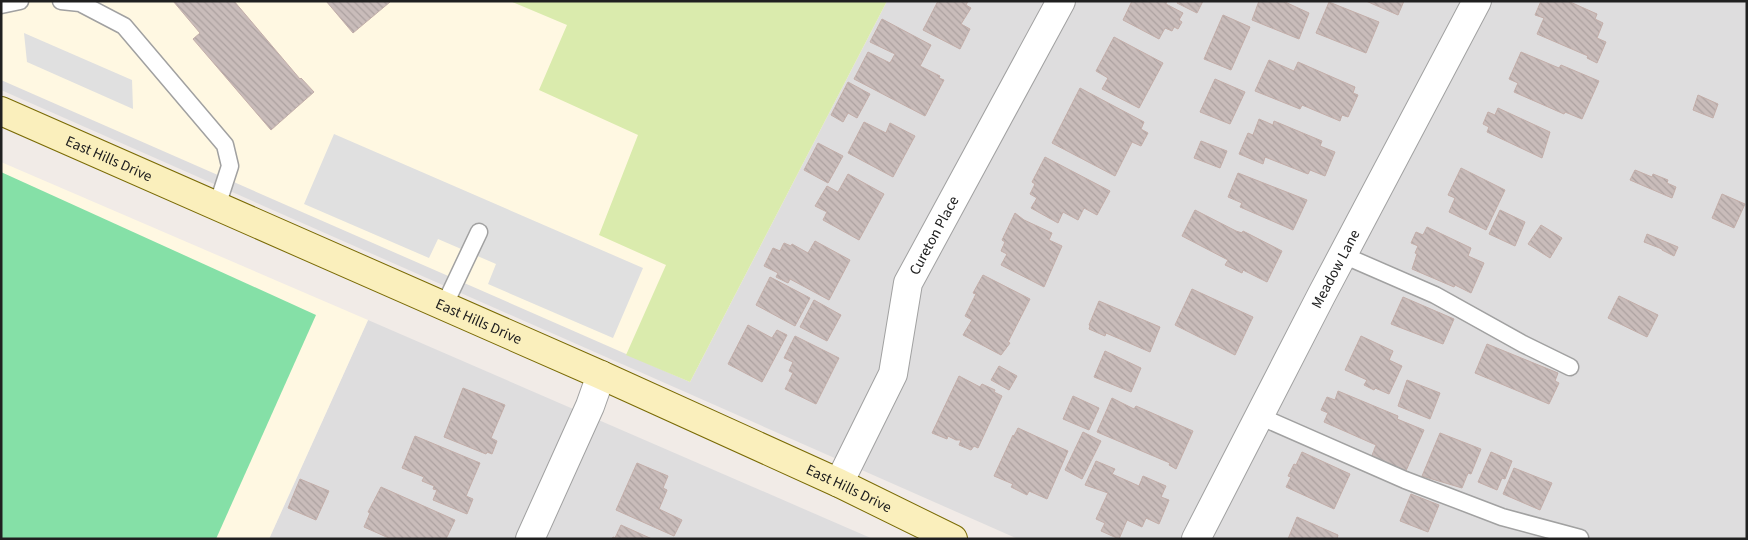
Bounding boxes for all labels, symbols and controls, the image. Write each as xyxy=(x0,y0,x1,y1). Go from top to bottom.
street label: East Hills Drive xyxy=(62,131,155,187)
street label: Cureton Place xyxy=(904,192,964,279)
street label: Meadow Lane xyxy=(1306,226,1365,312)
street label: East Hills Drive xyxy=(432,293,525,350)
street label: East Hills Drive xyxy=(802,459,895,518)

